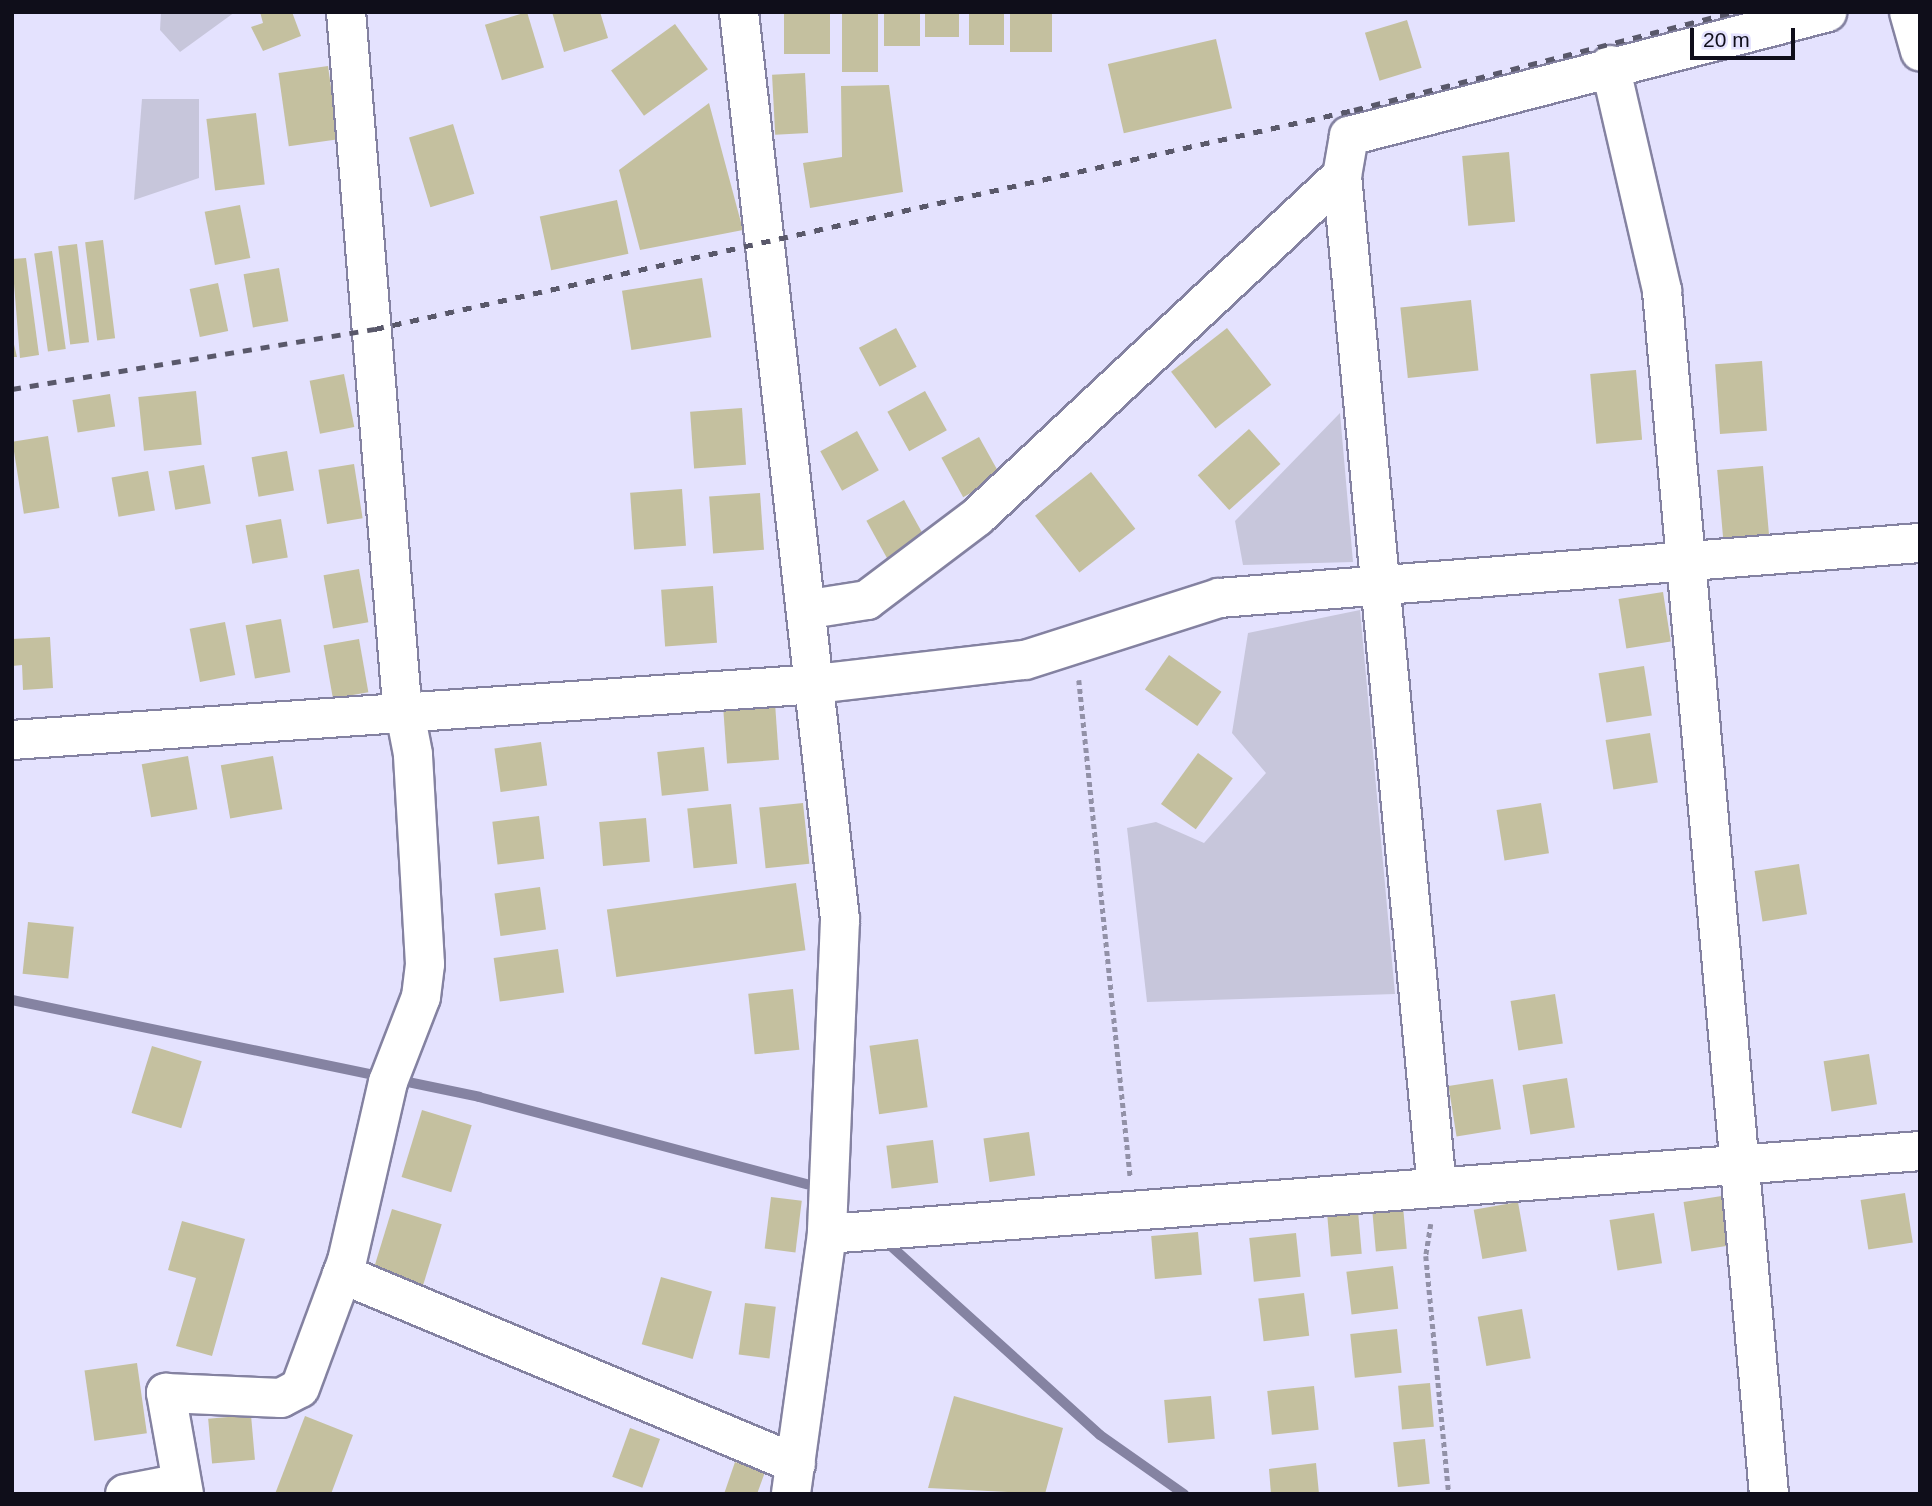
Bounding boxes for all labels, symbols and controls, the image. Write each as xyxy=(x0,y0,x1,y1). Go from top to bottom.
scale bar xyxy=(1694,14,1799,58)
text: 20 m xyxy=(1703,28,1750,51)

